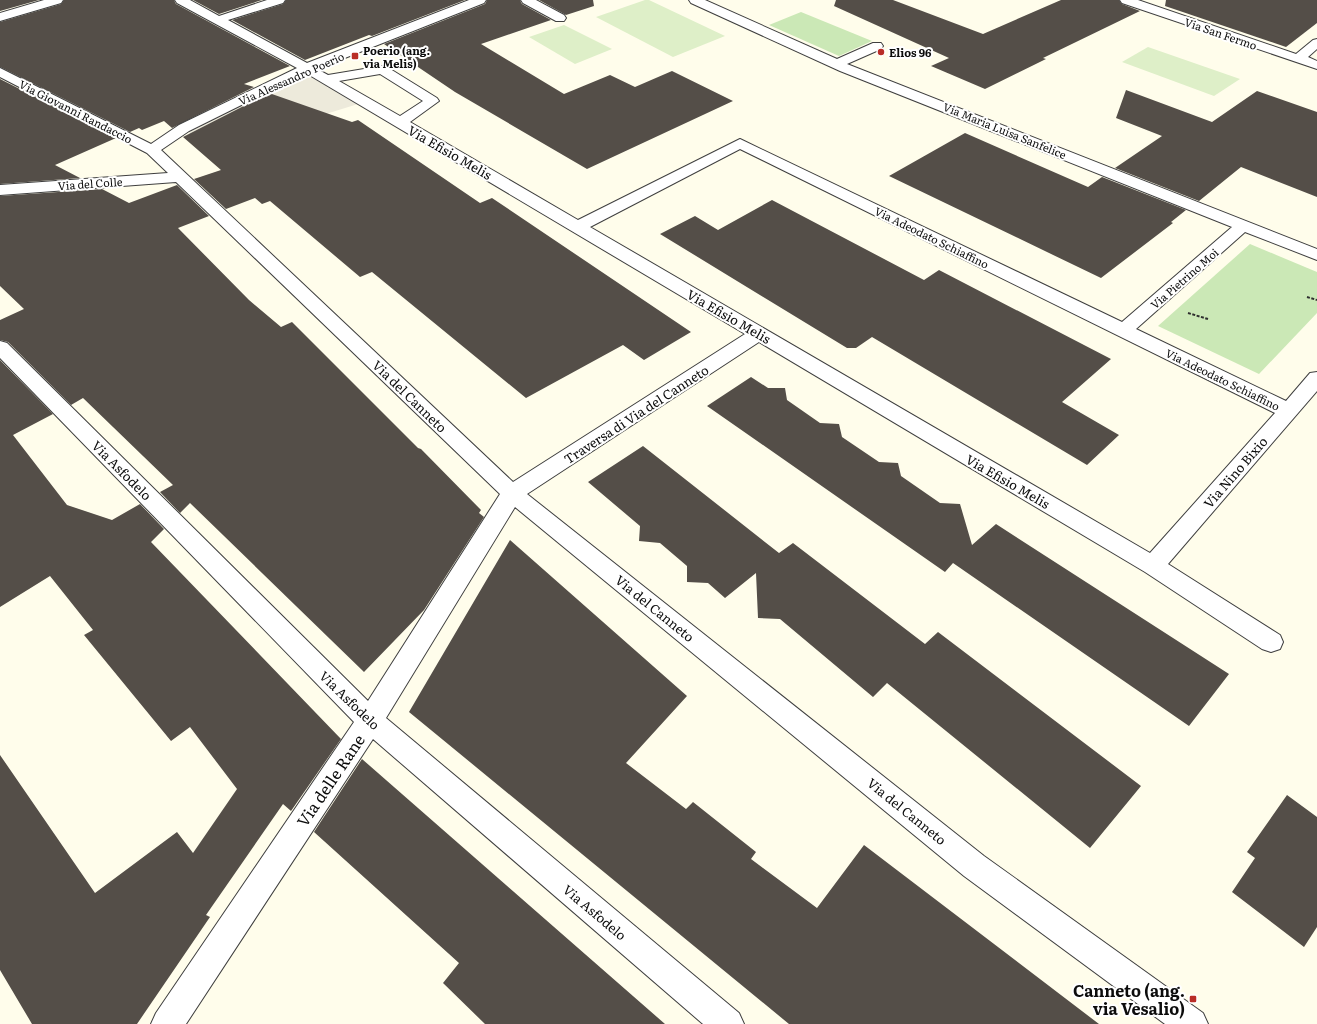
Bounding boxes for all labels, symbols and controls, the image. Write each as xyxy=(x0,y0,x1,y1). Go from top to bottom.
street label: Via San Fermo xyxy=(1183,13,1259,53)
place label: Poerio (ang. via Melis) xyxy=(363,42,430,71)
place label: Elios 96 xyxy=(889,44,932,60)
street label: Via Alessandro Poerio xyxy=(236,47,346,109)
marker: Elios 96 xyxy=(876,47,886,57)
marker: Poerio (ang. via Melis) xyxy=(350,51,360,61)
street label: Via Giovanni Randaccio xyxy=(17,76,135,146)
street label: Via Maria Luisa Sanfelice xyxy=(941,98,1069,162)
street label: Via Efisio Melis xyxy=(404,120,496,184)
street label: Via del Colle xyxy=(57,173,123,193)
street label: Via Adeodato Schiaffino xyxy=(872,202,992,272)
street label: Via Pietrino Moi xyxy=(1147,244,1222,312)
street label: Via Efisio Melis xyxy=(683,284,775,348)
street label: Via Adeodato Schiaffino xyxy=(1163,344,1283,414)
street label: Via del Canneto xyxy=(369,356,452,437)
street label: Traversa di Via del Canneto xyxy=(560,360,712,468)
street label: Via Nino Bixio xyxy=(1199,432,1272,512)
street label: Via Asfodelo xyxy=(88,436,156,504)
street label: Via Efisio Melis xyxy=(962,449,1054,513)
street label: Via del Canneto xyxy=(611,570,699,646)
street label: Via Asfodelo xyxy=(316,666,385,734)
street label: Via delle Rane xyxy=(290,729,370,831)
street label: Via del Canneto xyxy=(863,773,951,849)
street label: Via Asfodelo xyxy=(559,880,631,944)
place label: Canneto (ang. via Vesalio) xyxy=(1073,978,1185,1020)
marker: Canneto (ang. via Vesalio) xyxy=(1188,994,1198,1004)

